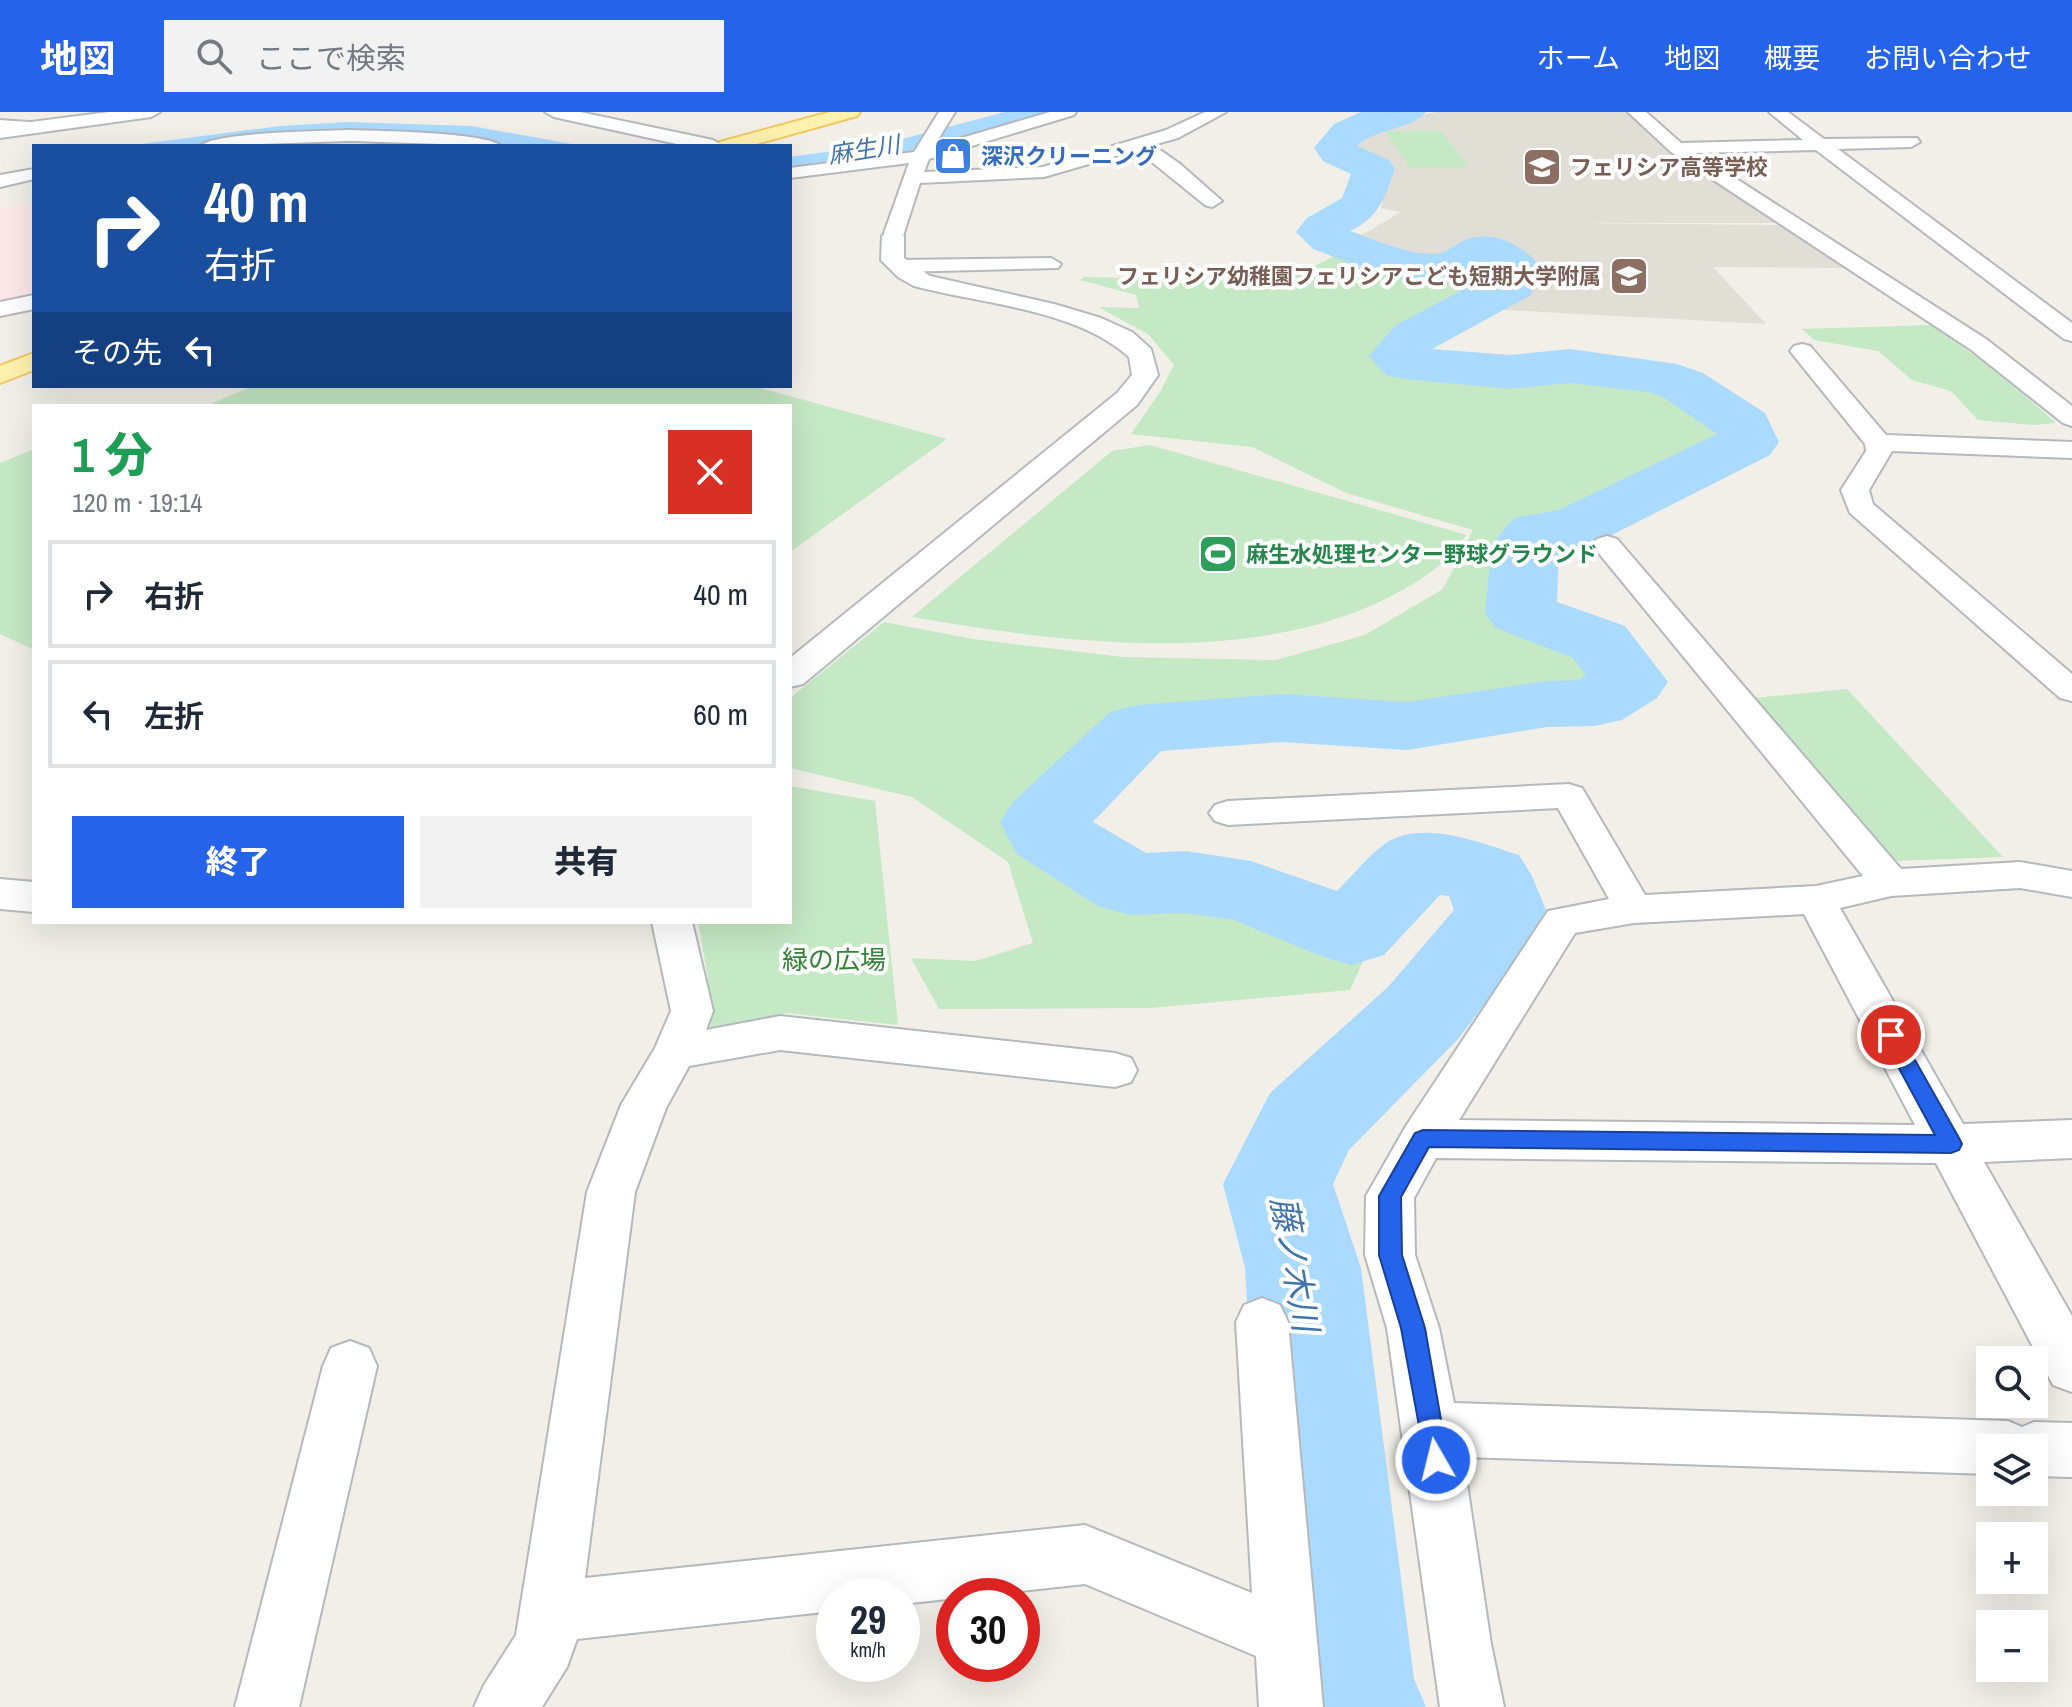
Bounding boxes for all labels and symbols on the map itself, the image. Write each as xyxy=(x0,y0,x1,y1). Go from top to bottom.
water label: 麻生川 xyxy=(826,127,905,170)
shop icon: 深沢クリーニング xyxy=(932,135,974,177)
place label: 深沢クリーニング xyxy=(981,141,1157,171)
school or university icon: フェリシア高等学校 xyxy=(1521,146,1563,188)
place label: フェリシア高等学校 xyxy=(1570,152,1768,182)
school or university icon: フェリシア幼稚園フェリシアこども短期大学附属 xyxy=(1608,255,1650,297)
place label: フェリシア幼稚園フェリシアこども短期大学附属 xyxy=(1117,261,1601,291)
sports icon: 麻生水処理センター野球グラウンド xyxy=(1197,533,1239,575)
place label: 麻生水処理センター野球グラウンド xyxy=(1246,539,1598,569)
park label: 緑の広場 xyxy=(782,942,886,977)
pin xyxy=(1857,1001,1925,1069)
water label: 藤ノ木川 xyxy=(1261,1193,1330,1338)
position arrow xyxy=(1394,1418,1478,1502)
speed limit sign: 30 xyxy=(936,1578,1040,1682)

